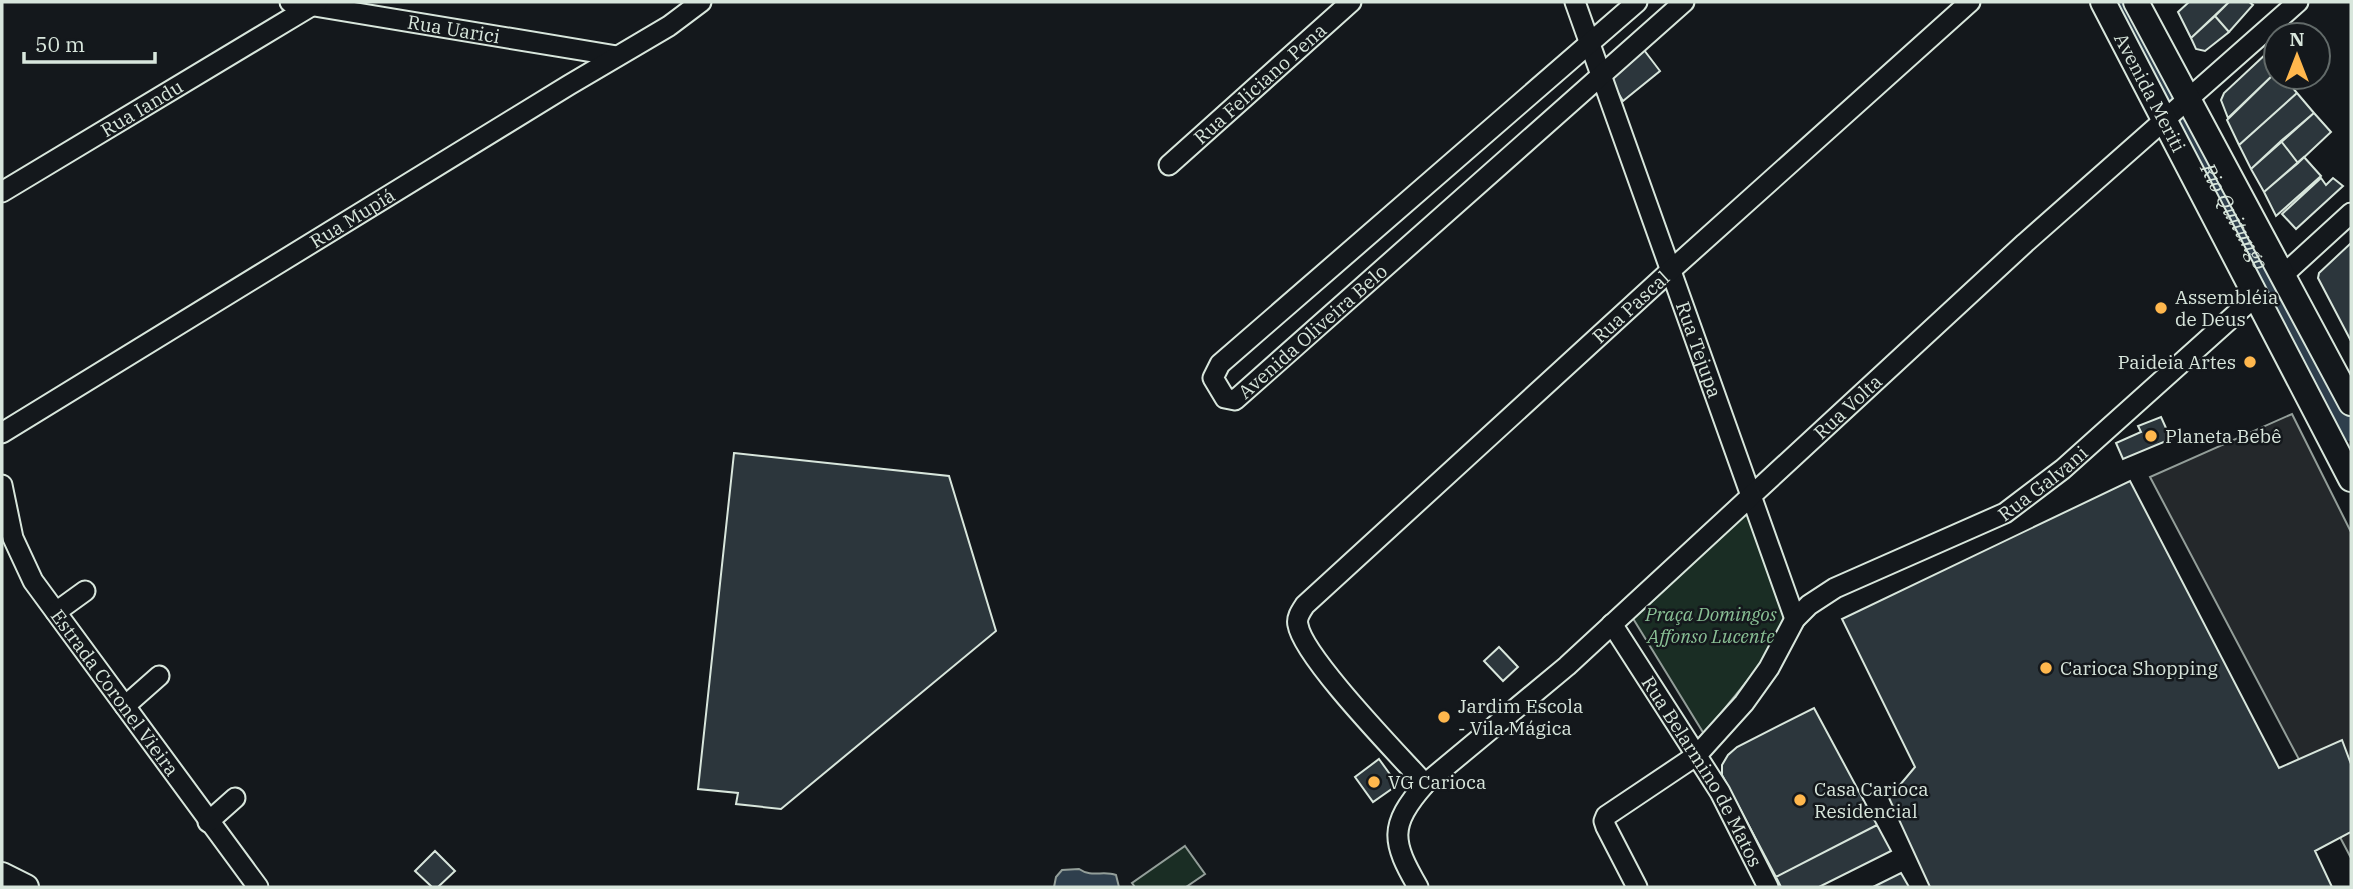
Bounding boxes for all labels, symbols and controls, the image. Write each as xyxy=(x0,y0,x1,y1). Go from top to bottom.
street label: Rua Uarici xyxy=(406,10,502,49)
street label: Rua Feliciano Pena xyxy=(1189,18,1331,149)
scale bar xyxy=(24,21,156,65)
north arrow xyxy=(2262,21,2332,91)
text: N xyxy=(2289,27,2305,51)
street label: Avenida Meriti xyxy=(2109,29,2191,156)
text: 50 m xyxy=(35,30,85,58)
street label: Rua Iandu xyxy=(96,74,187,142)
water label: Rio Quitungo xyxy=(2194,157,2275,275)
street label: Rua Mupiá xyxy=(305,183,399,253)
street label: Avenida Oliveira Belo xyxy=(1233,259,1392,404)
street label: Rua Pascal xyxy=(1587,265,1675,348)
place label: Assembléia de Deus xyxy=(2175,285,2278,331)
street label: Rua Tejupa xyxy=(1671,298,1727,401)
marker: Assembléia de Deus xyxy=(2153,300,2169,316)
place label: Paideia Artes xyxy=(2118,350,2236,374)
marker: Paideia Artes xyxy=(2242,354,2258,370)
street label: Rua Volta xyxy=(1809,369,1887,444)
place label: Planeta Bebê xyxy=(2165,424,2281,448)
marker: Planeta Bebê xyxy=(2143,428,2159,444)
street label: Rua Galvani xyxy=(1993,441,2093,526)
park label: Praça Domingos Affonso Lucente xyxy=(1644,602,1777,648)
street label: Estrada Coronel Vieira xyxy=(46,604,184,781)
place label: Carioca Shopping xyxy=(2060,656,2219,680)
marker: Carioca Shopping xyxy=(2038,660,2054,676)
street label: Rua Belarmino de Matos xyxy=(1637,671,1768,871)
place label: Jardim Escola - Vila Mágica xyxy=(1458,694,1583,740)
marker: Jardim Escola - Vila Mágica xyxy=(1436,709,1452,725)
place label: VG Carioca xyxy=(1388,770,1486,794)
marker: VG Carioca xyxy=(1366,774,1382,790)
place label: Casa Carioca Residencial xyxy=(1814,777,1929,823)
marker: Casa Carioca Residencial xyxy=(1792,792,1808,808)

